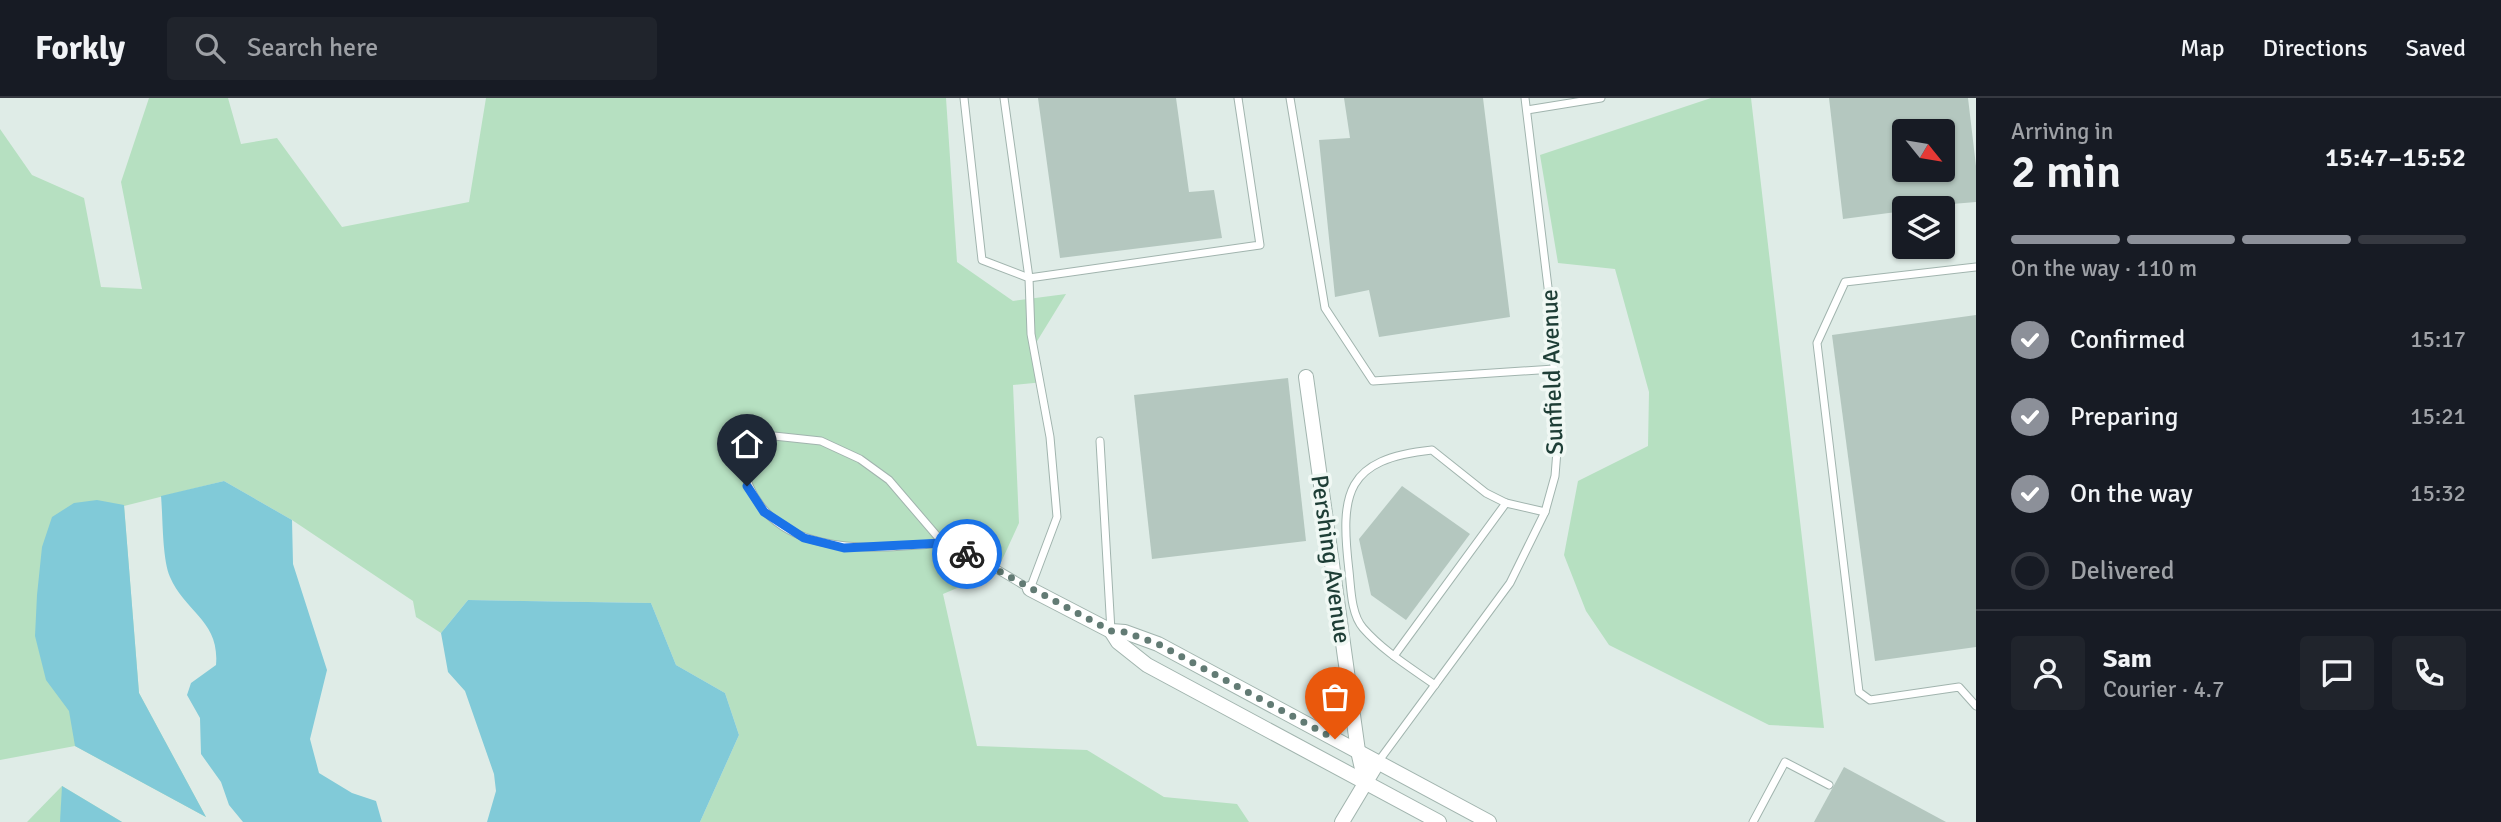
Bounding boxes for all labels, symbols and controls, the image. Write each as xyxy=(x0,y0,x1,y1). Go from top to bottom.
search box xyxy=(167,17,657,80)
text: Forkly xyxy=(35,28,125,69)
icon: search xyxy=(191,29,229,67)
text: Search here xyxy=(247,32,378,64)
text: Map xyxy=(2180,33,2225,63)
text: Directions xyxy=(2263,33,2368,63)
text: Saved xyxy=(2406,33,2466,63)
text: Arriving in xyxy=(2011,117,2113,146)
north arrow xyxy=(1892,119,1955,182)
map controls xyxy=(1892,119,1955,259)
text: 15:47–15:52 xyxy=(2325,142,2466,174)
text: 2 min xyxy=(2011,144,2121,200)
button: layers xyxy=(1892,196,1955,259)
text: On the way · 110 m xyxy=(2011,254,2197,283)
street label: Sunfield Avenue xyxy=(1534,289,1570,455)
icon: check xyxy=(2011,321,2049,359)
text: Confirmed xyxy=(2070,324,2185,356)
text: 15:17 xyxy=(2410,325,2466,354)
icon: check xyxy=(2011,398,2049,436)
text: Preparing xyxy=(2070,401,2178,433)
text: 15:21 xyxy=(2410,402,2466,431)
pin xyxy=(717,414,777,486)
icon: home xyxy=(728,425,766,463)
street label: Pershing Avenue xyxy=(1304,473,1358,645)
icon: check xyxy=(2011,475,2049,513)
text: On the way xyxy=(2070,478,2193,510)
text: 15:32 xyxy=(2410,479,2466,508)
courier xyxy=(932,519,1002,589)
icon: bike xyxy=(948,535,986,573)
text: Delivered xyxy=(2070,555,2175,587)
button: person xyxy=(2011,636,2085,710)
button: chat xyxy=(2300,636,2374,710)
button: phone xyxy=(2392,636,2466,710)
text: Sam xyxy=(2103,643,2152,675)
pin xyxy=(1305,667,1365,739)
text: Courier · 4.7 xyxy=(2103,675,2224,704)
icon: bag xyxy=(1316,678,1354,716)

